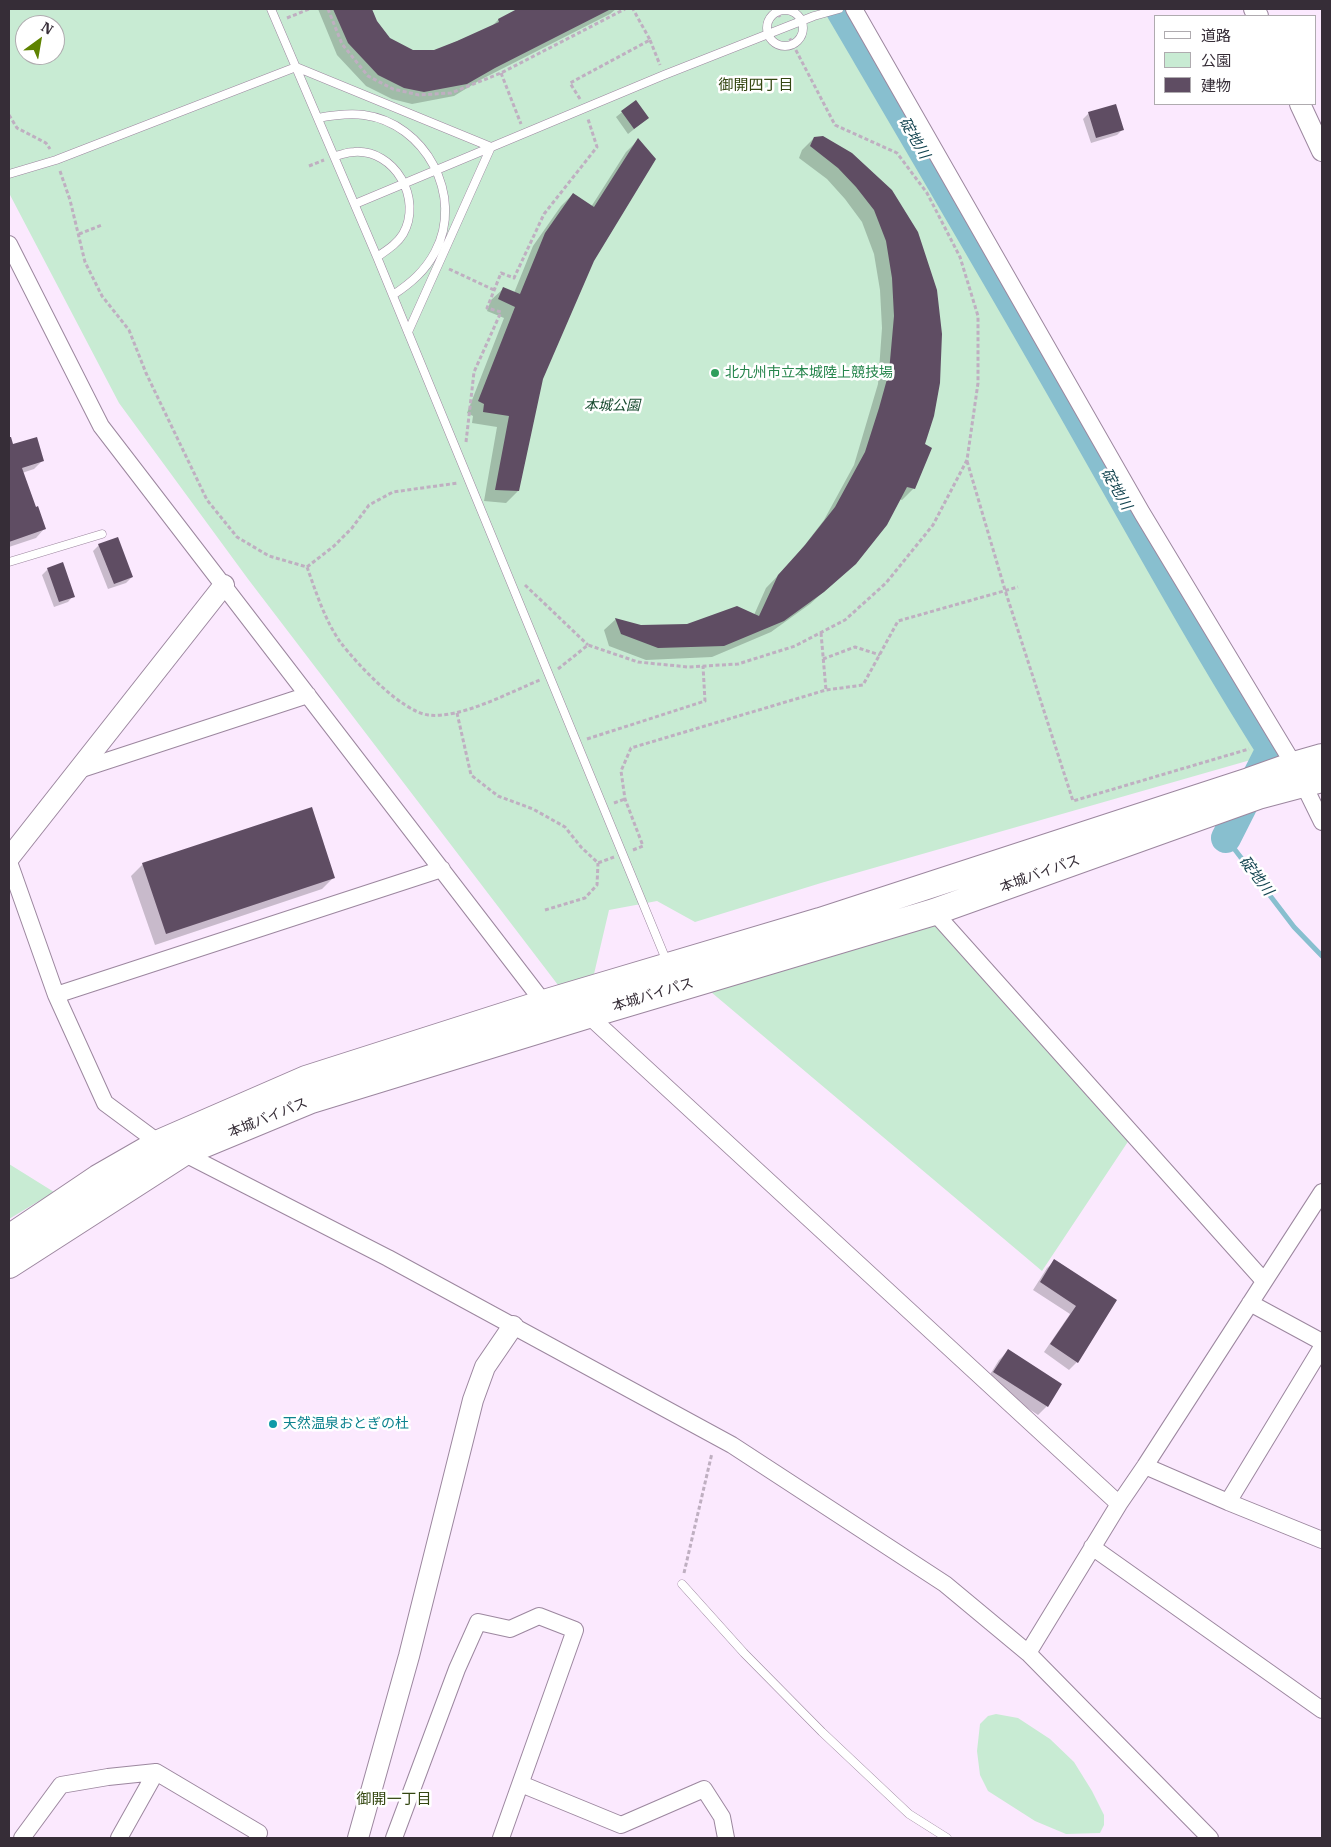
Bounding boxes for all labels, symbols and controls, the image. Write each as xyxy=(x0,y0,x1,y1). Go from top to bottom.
north arrow xyxy=(15,15,65,65)
legend xyxy=(1154,15,1316,105)
text: N xyxy=(38,18,57,39)
text: 道路 xyxy=(1201,26,1231,45)
text: 公園 xyxy=(1201,51,1231,70)
text: 建物 xyxy=(1201,76,1231,95)
district label: 御開四丁目 xyxy=(719,77,793,95)
water label: 碇地川 xyxy=(895,114,933,162)
place label: 北九州市立本城陸上競技場 xyxy=(725,365,893,381)
marker: 北九州市立本城陸上競技場 xyxy=(709,367,721,379)
park label: 本城公園 xyxy=(584,398,640,414)
water label: 碇地川 xyxy=(1097,465,1135,513)
street label: 本城バイパス xyxy=(998,852,1082,896)
water label: 碇地川 xyxy=(1235,853,1277,899)
street label: 本城バイパス xyxy=(610,975,696,1015)
street label: 本城バイパス xyxy=(226,1094,310,1142)
place label: 天然温泉おとぎの杜 xyxy=(283,1416,409,1432)
marker: 天然温泉おとぎの杜 xyxy=(267,1418,279,1430)
district label: 御開一丁目 xyxy=(357,1791,431,1809)

